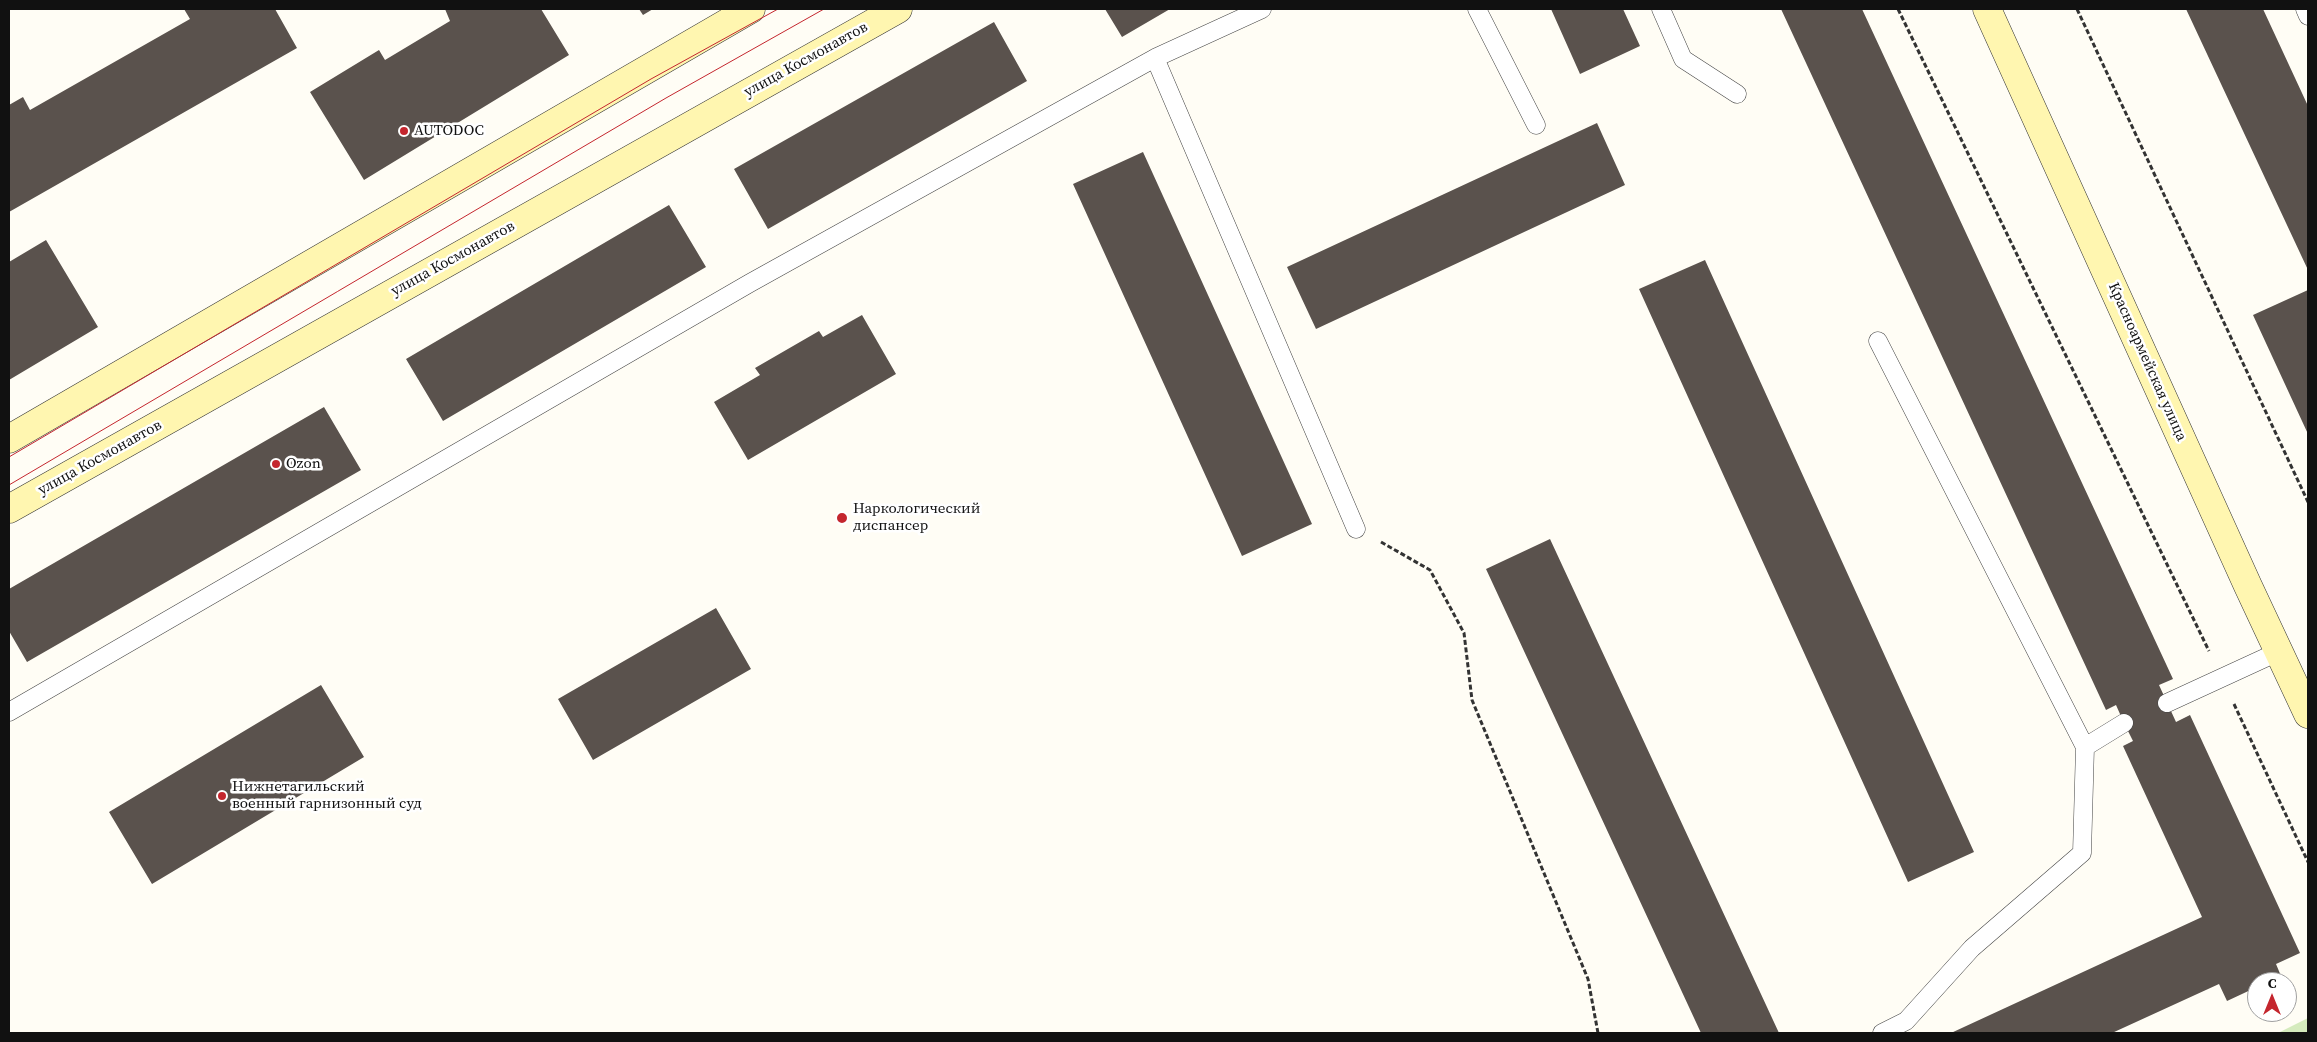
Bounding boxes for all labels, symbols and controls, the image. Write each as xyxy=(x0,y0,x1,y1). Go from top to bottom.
street label: улица Космонавтов xyxy=(741,19,871,101)
place label: AUTODOC xyxy=(414,122,484,140)
marker: AUTODOC xyxy=(398,125,410,137)
street label: улица Космонавтов xyxy=(388,218,518,300)
street label: Красноармейская улица xyxy=(2104,280,2190,444)
street label: улица Космонавтов xyxy=(35,417,165,499)
place label: Ozon xyxy=(286,455,321,473)
marker: Ozon xyxy=(270,458,282,470)
place label: Наркологический диспансер xyxy=(853,500,980,535)
marker: Наркологический диспансер xyxy=(835,511,849,525)
place label: Нижнетагильский военный гарнизонный суд xyxy=(232,778,422,813)
marker: Нижнетагильский военный гарнизонный суд xyxy=(216,790,228,802)
north arrow xyxy=(2247,972,2297,1022)
text: С xyxy=(2268,973,2276,993)

